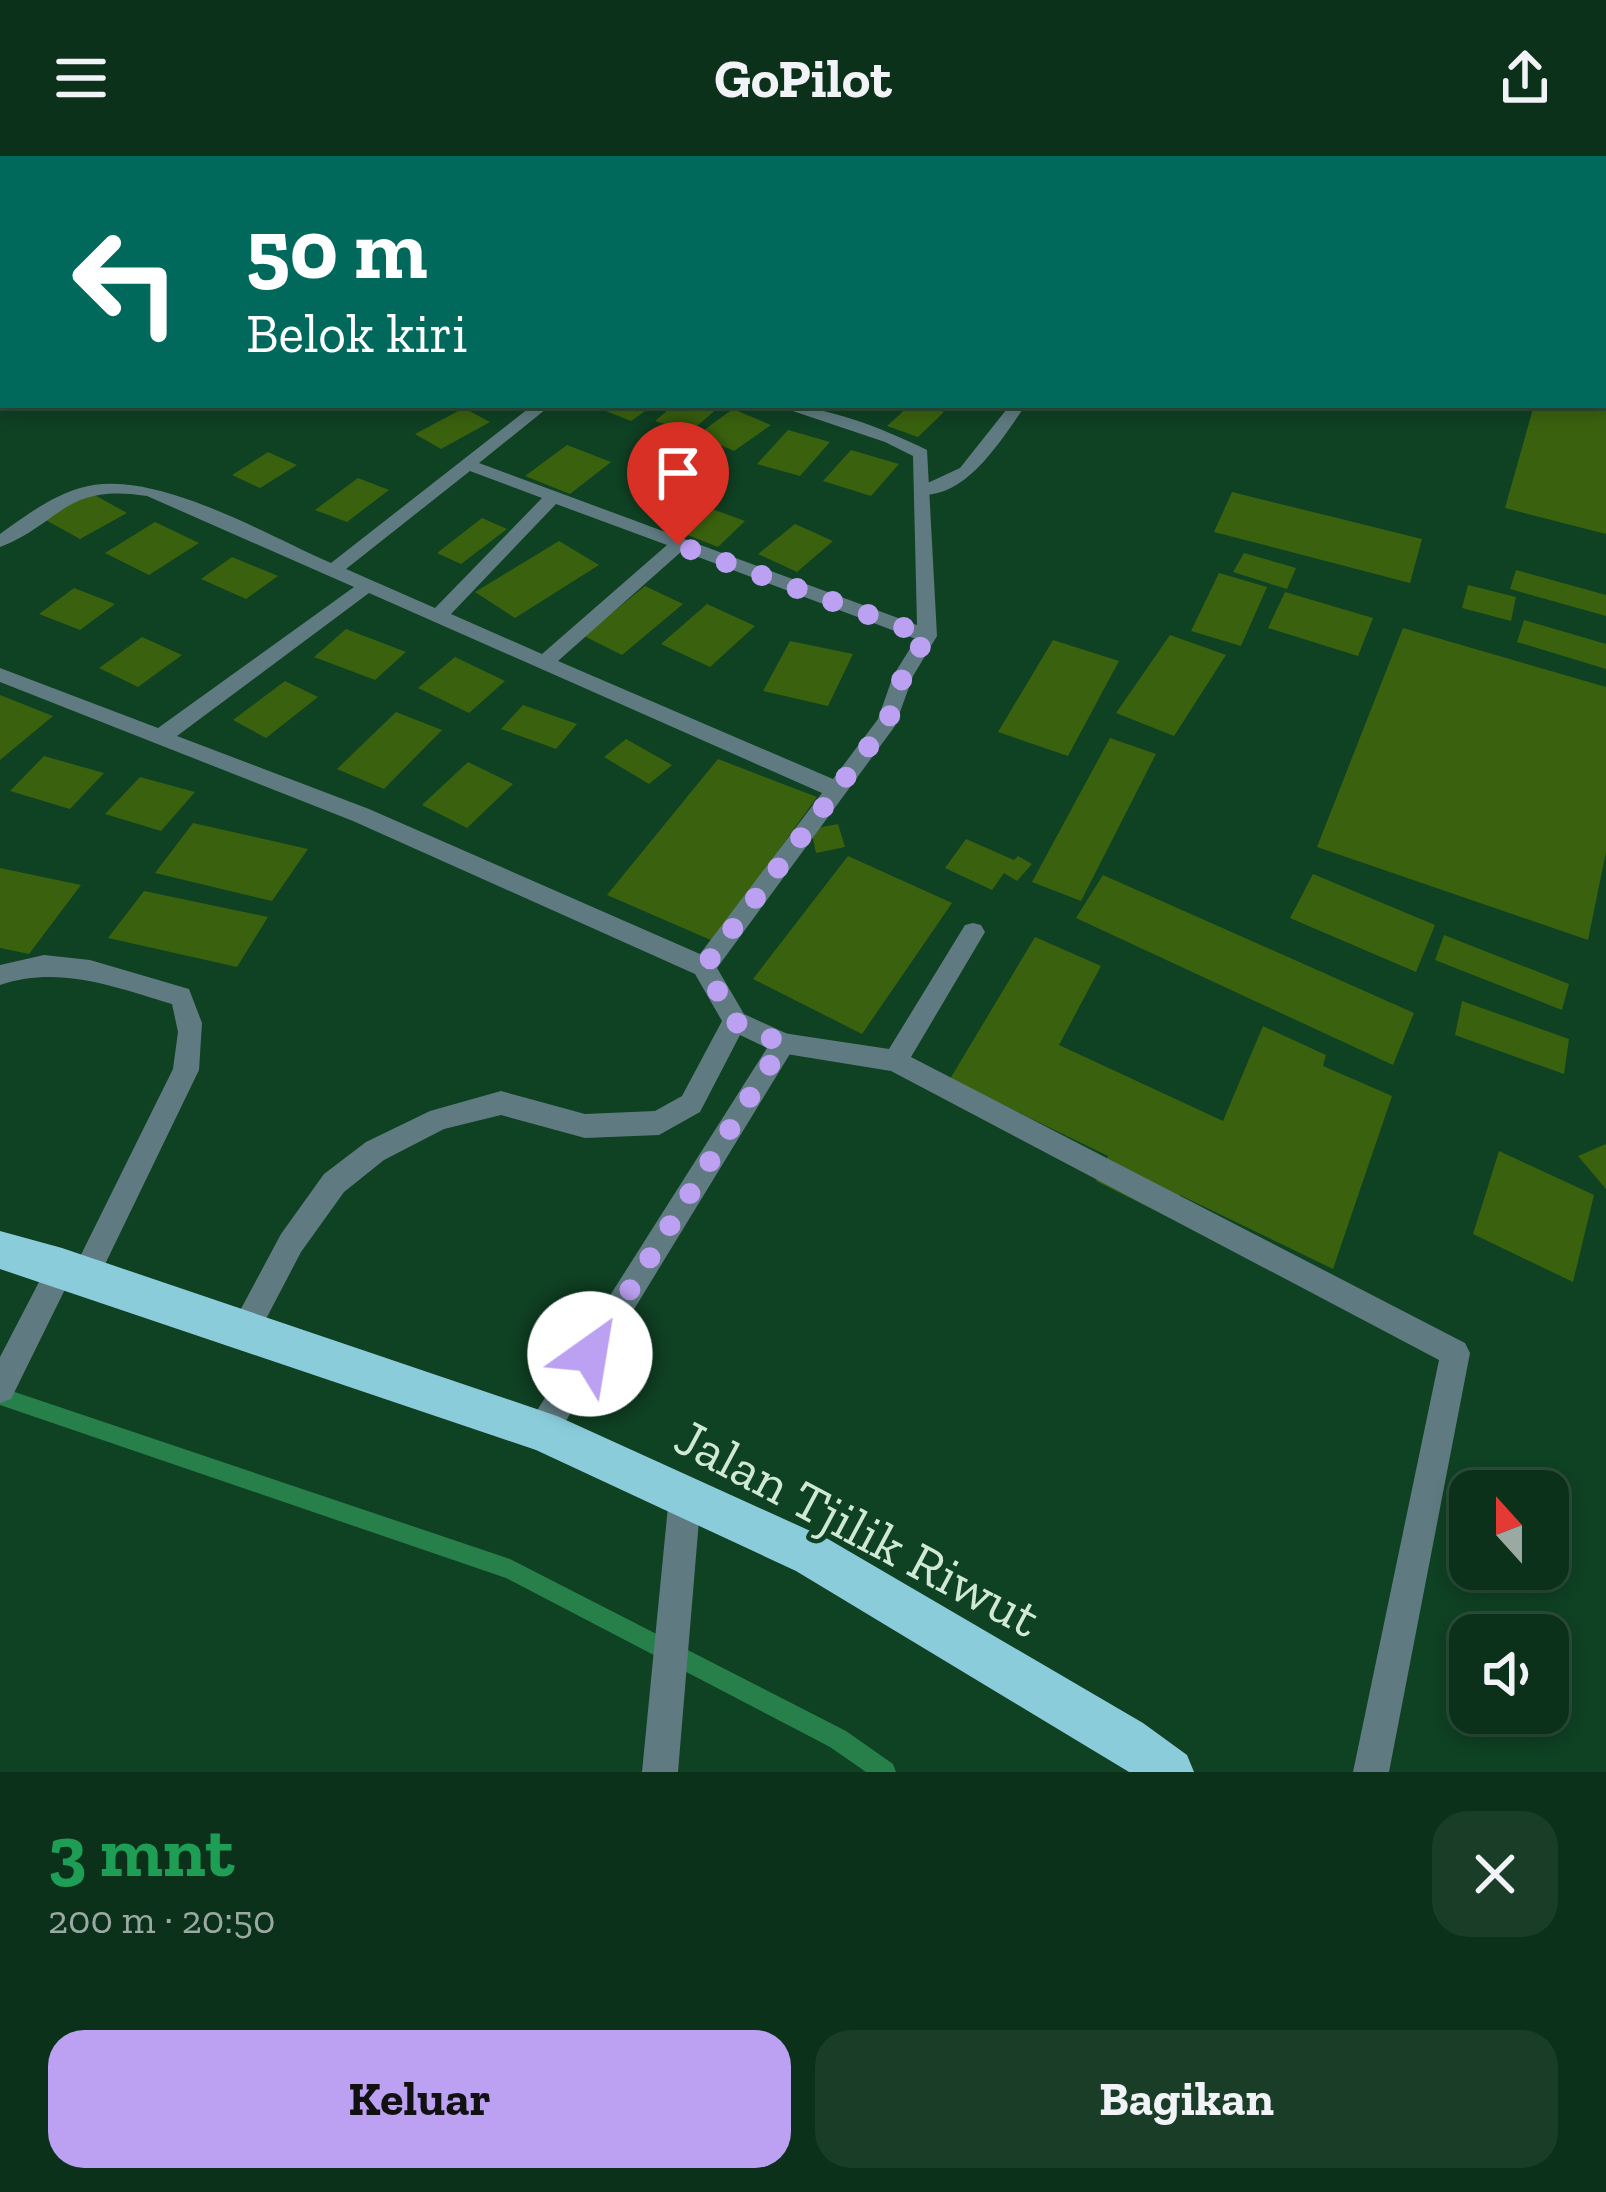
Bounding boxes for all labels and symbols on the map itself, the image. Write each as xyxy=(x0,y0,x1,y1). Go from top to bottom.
pin xyxy=(627,422,729,545)
position arrow xyxy=(527,1291,653,1417)
street label: Jalan Tjilik Riwut xyxy=(664,1404,1051,1651)
north arrow xyxy=(1449,1470,1569,1590)

